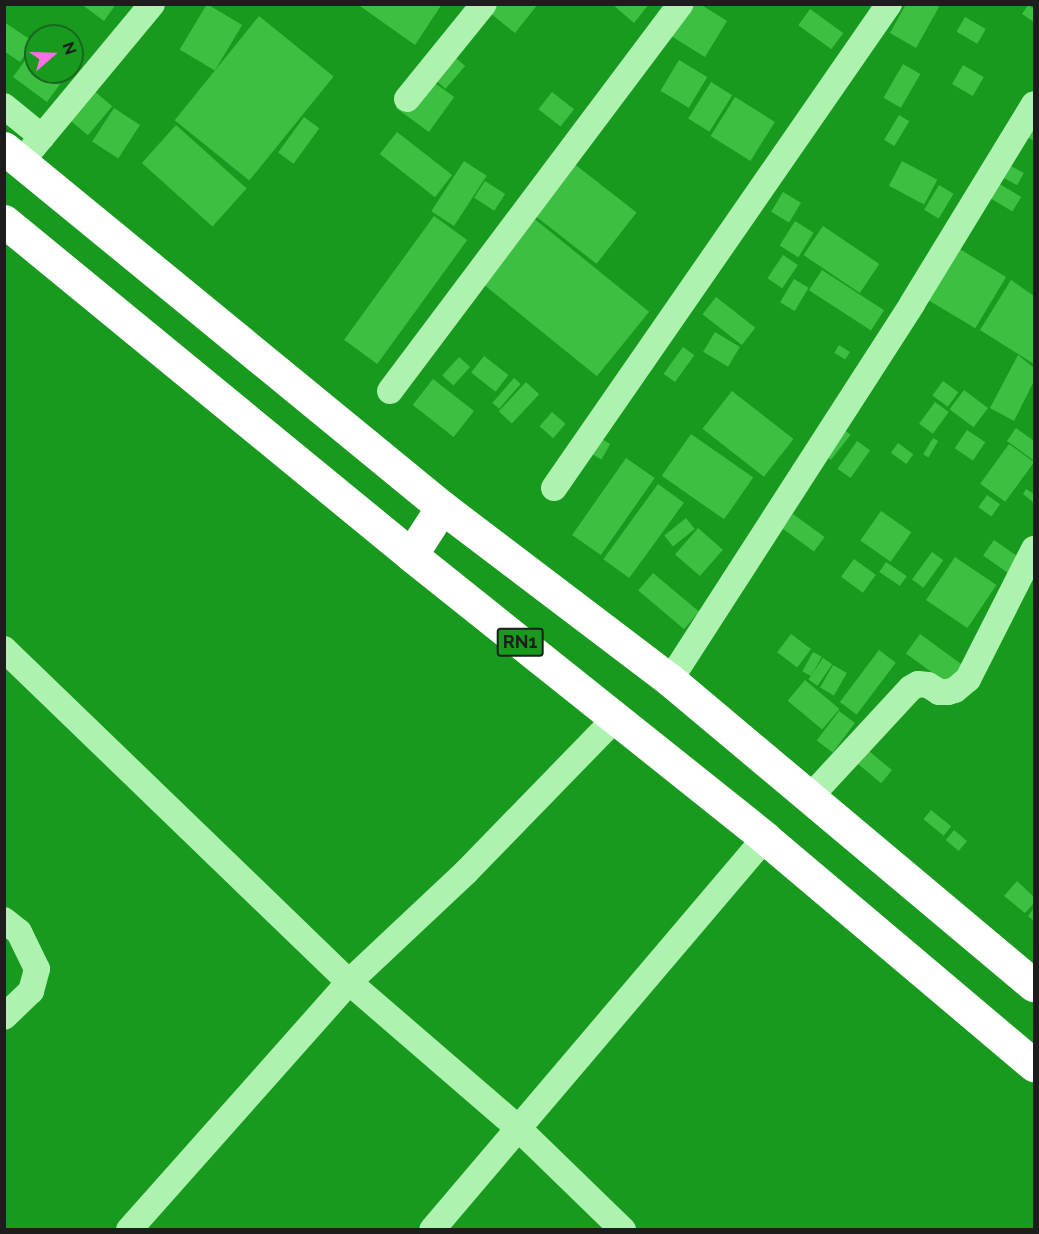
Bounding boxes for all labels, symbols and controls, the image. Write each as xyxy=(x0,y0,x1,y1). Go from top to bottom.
north arrow xyxy=(24,24,84,84)
text: N xyxy=(58,39,81,57)
road number: RN1 xyxy=(496,627,544,657)

